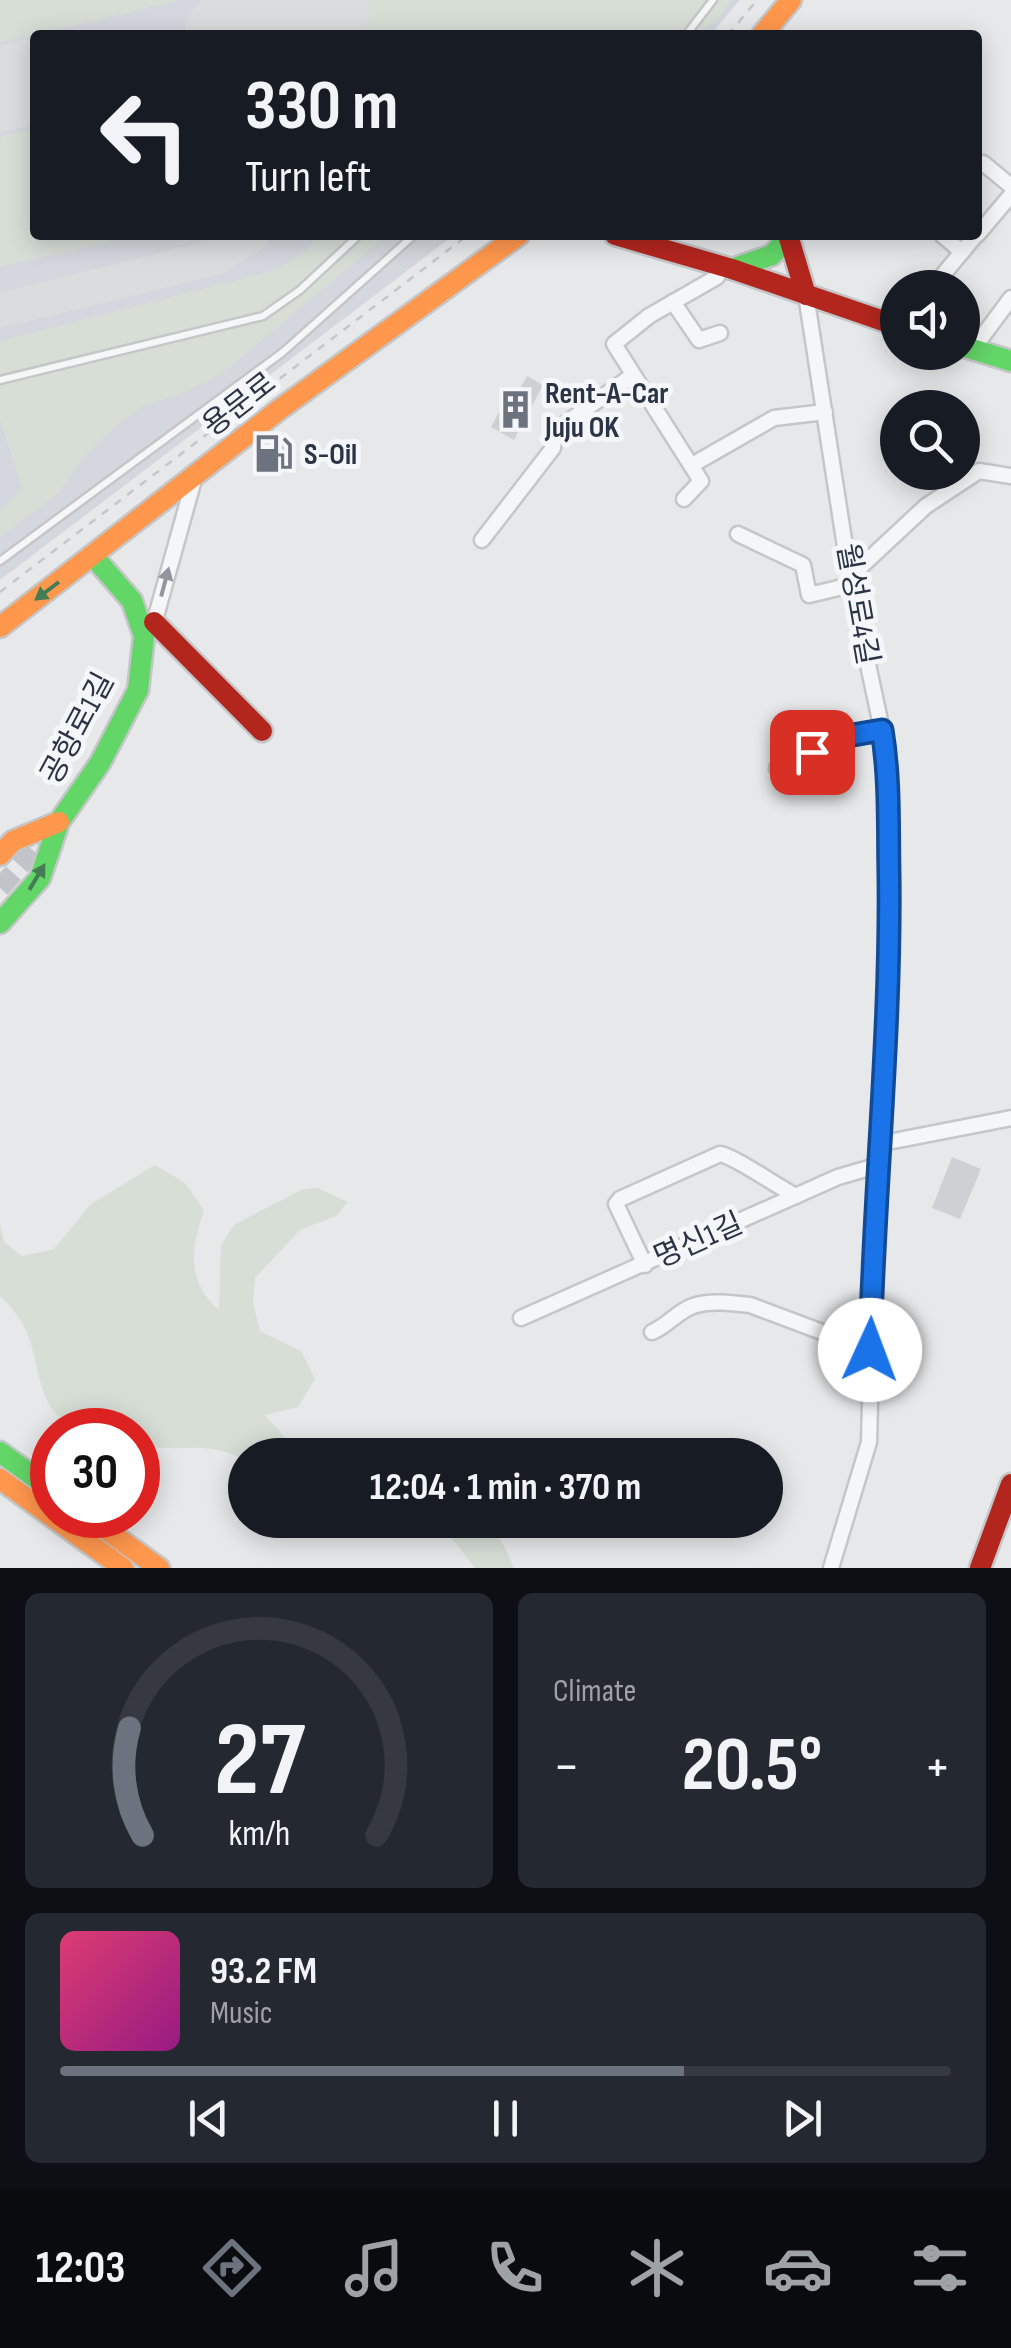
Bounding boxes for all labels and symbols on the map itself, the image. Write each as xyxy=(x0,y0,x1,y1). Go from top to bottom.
street label: 용문로 xyxy=(196,365,283,444)
place label: Rent-A-Car Juju OK xyxy=(544,376,668,446)
building icon: Rent-A-Car Juju OK xyxy=(494,389,536,431)
fuel station icon: S-Oil xyxy=(253,433,295,475)
place label: S-Oil xyxy=(304,437,357,473)
street label: 월성로4길 xyxy=(829,541,885,668)
one-way arrow xyxy=(158,566,174,597)
one-way arrow xyxy=(34,581,60,602)
street label: 공항로1길 xyxy=(34,667,122,790)
pin xyxy=(770,710,855,795)
one-way arrow xyxy=(27,862,45,890)
street label: 명신1길 xyxy=(648,1205,748,1276)
position arrow xyxy=(818,1298,922,1402)
speed limit sign: 30 xyxy=(30,1408,160,1538)

